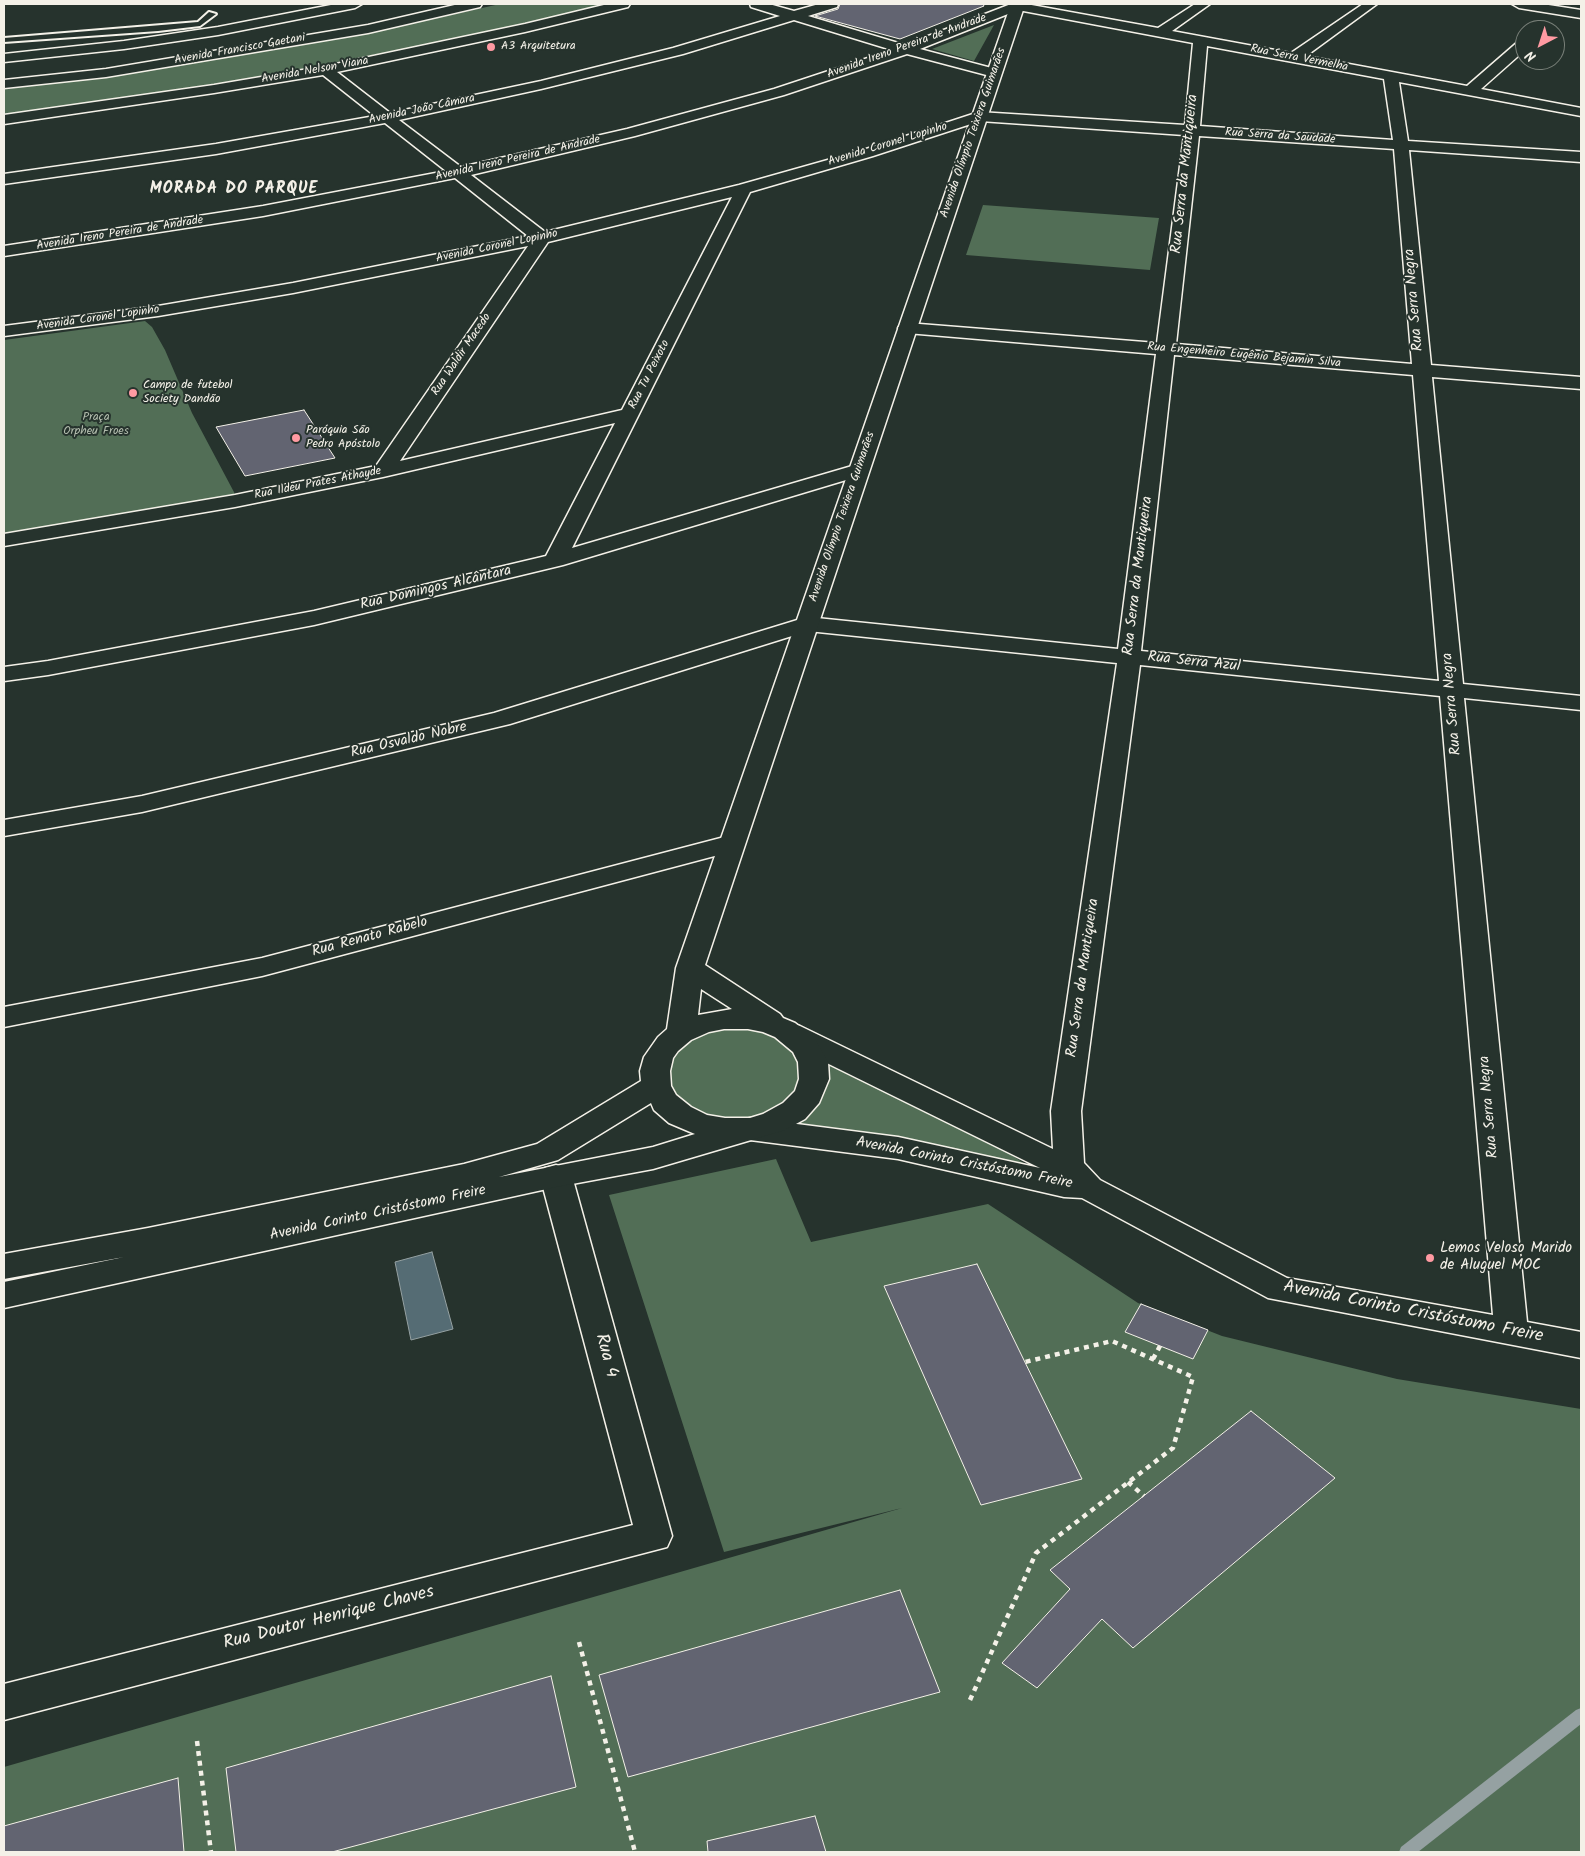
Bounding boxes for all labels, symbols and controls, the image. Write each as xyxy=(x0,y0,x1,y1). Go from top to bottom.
street label: Avenida Ireno Pereira de Andrade xyxy=(825,11,989,83)
north arrow xyxy=(1515,20,1565,70)
street label: Avenida Francisco Gaetani xyxy=(174,31,306,69)
place label: A3 Arquitetura xyxy=(501,40,576,54)
marker: A3 Arquitetura xyxy=(485,41,497,53)
street label: Rua Serra Vermelha xyxy=(1249,42,1349,76)
text: N xyxy=(1521,44,1541,67)
street label: Avenida Olímpio Teixiera Guimarães xyxy=(938,46,1010,220)
street label: Avenida Nelson Viana xyxy=(260,54,370,88)
street label: Avenida João Câmara xyxy=(368,92,476,128)
street label: Rua Serra da Mantiqueira xyxy=(1169,93,1203,255)
street label: Avenida Coronel Lopinho xyxy=(827,120,949,170)
street label: Rua Serra da Saudade xyxy=(1224,126,1336,148)
street label: Avenida Ireno Pereira de Andrade xyxy=(434,133,602,185)
district label: MORADA DO PARQUE xyxy=(148,180,320,200)
street label: Avenida Ireno Pereira de Andrade xyxy=(36,214,204,254)
street label: Avenida Coronel Lopinho xyxy=(435,227,559,267)
street label: Rua Serra Negra xyxy=(1402,248,1428,352)
street label: Avenida Coronel Lopinho xyxy=(36,303,160,335)
street label: Rua Waldir Macedo xyxy=(429,311,495,399)
street label: Rua Tu Peixoto xyxy=(626,338,674,412)
street label: Rua Engenheiro Eugênio Bejamin Silva xyxy=(1147,340,1341,372)
place label: Campo de futebol Society Dandão xyxy=(143,379,233,407)
marker: Campo de futebol Society Dandão xyxy=(127,387,139,399)
park label: Praça Orpheu Froes xyxy=(63,411,129,439)
place label: Paróquia São Pedro Apóstolo xyxy=(306,424,380,452)
street label: Avenida Olímpio Teixiera Guimarães xyxy=(807,430,879,604)
marker: Paróquia São Pedro Apóstolo xyxy=(290,432,302,444)
street label: Rua Ildeu Prates Athayde xyxy=(253,465,383,503)
street label: Rua Serra da Mantiqueira xyxy=(1120,495,1158,657)
street label: Rua Domingos Alcântara xyxy=(359,563,513,615)
street label: Rua Serra Azul xyxy=(1147,649,1241,677)
street label: Rua Serra Negra xyxy=(1440,652,1466,756)
street label: Rua Osvaldo Nobre xyxy=(349,719,469,763)
street label: Rua Serra da Mantiqueira xyxy=(1064,897,1104,1059)
street label: Rua Renato Rabelo xyxy=(310,914,430,962)
street label: Rua Serra Negra xyxy=(1477,1055,1503,1159)
street label: Avenida Corinto Cristóstomo Freire xyxy=(854,1134,1074,1194)
street label: Avenida Corinto Cristóstomo Freire xyxy=(268,1182,488,1246)
place label: Lemos Veloso Marido de Aluguel MOC xyxy=(1440,1240,1572,1275)
marker: Lemos Veloso Marido de Aluguel MOC xyxy=(1424,1252,1436,1264)
street label: Avenida Corinto Cristóstomo Freire xyxy=(1281,1277,1545,1349)
street label: Rua 4 xyxy=(589,1332,621,1380)
street label: Rua Doutor Henrique Chaves xyxy=(221,1582,437,1656)

